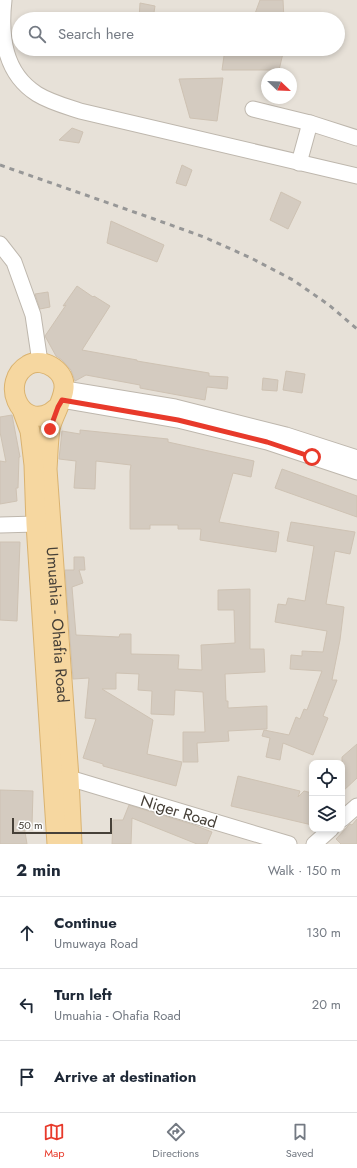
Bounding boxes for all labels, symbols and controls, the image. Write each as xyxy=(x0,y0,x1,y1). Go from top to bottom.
search box xyxy=(12,12,345,56)
icon: search xyxy=(26,23,48,45)
text: Search here xyxy=(58,23,134,45)
north arrow xyxy=(261,68,297,104)
route end xyxy=(41,420,59,438)
route start xyxy=(303,448,321,466)
street label: Umuahia - Ohafia Road xyxy=(41,546,75,704)
map controls xyxy=(309,760,345,832)
button: locate xyxy=(309,760,345,796)
street label: Niger Road xyxy=(138,789,220,834)
button: layers xyxy=(309,796,345,832)
scale bar xyxy=(12,816,112,835)
text: 50 m xyxy=(18,817,43,833)
text: 2 min xyxy=(16,858,61,882)
text: Walk · 150 m xyxy=(268,861,341,880)
text: Continue xyxy=(54,912,117,934)
icon: ahead xyxy=(16,922,38,944)
text: 130 m xyxy=(306,923,341,942)
text: Umuwaya Road xyxy=(54,934,138,953)
text: Turn left xyxy=(54,984,112,1006)
icon: left xyxy=(16,994,38,1016)
text: 20 m xyxy=(312,995,341,1014)
text: Umuahia - Ohafia Road xyxy=(54,1006,181,1025)
icon: arrive xyxy=(16,1066,38,1088)
text: Arrive at destination xyxy=(54,1066,196,1088)
tab: Map xyxy=(43,1121,65,1161)
tab: Directions xyxy=(152,1121,199,1161)
tab: Saved xyxy=(286,1121,314,1161)

